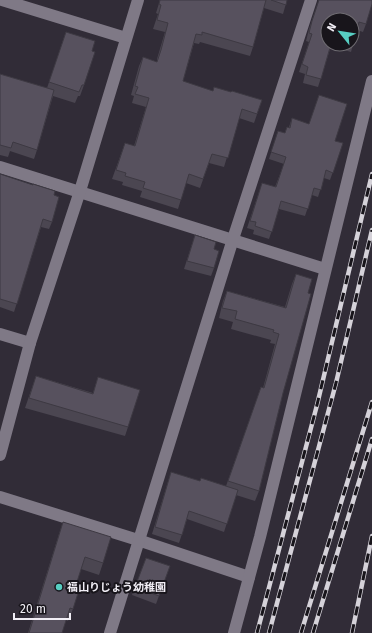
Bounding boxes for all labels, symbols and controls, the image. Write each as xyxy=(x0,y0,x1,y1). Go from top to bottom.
north arrow xyxy=(320,12,360,52)
text: N xyxy=(324,21,339,34)
place label: 福山りじょう幼稚園 xyxy=(67,581,166,594)
marker: 福山りじょう幼稚園 xyxy=(54,582,64,592)
scale bar xyxy=(14,595,70,621)
text: 20 m xyxy=(20,602,46,616)

